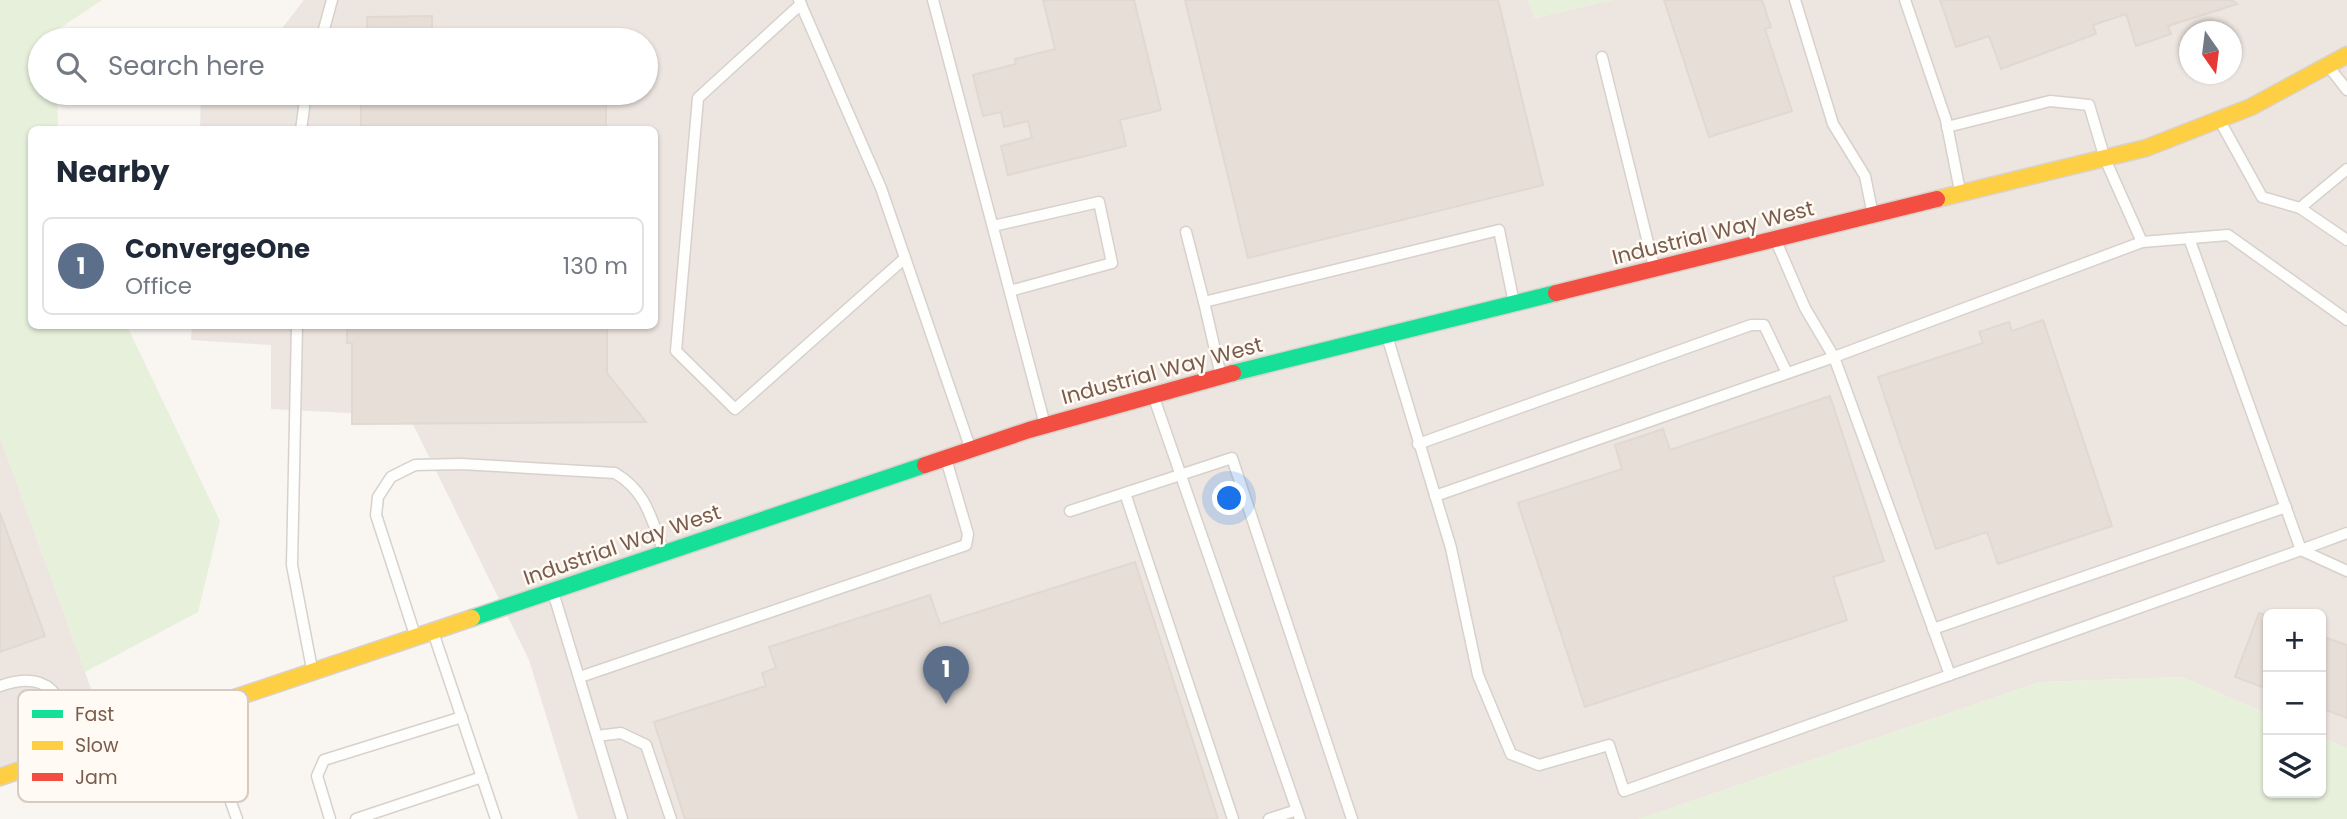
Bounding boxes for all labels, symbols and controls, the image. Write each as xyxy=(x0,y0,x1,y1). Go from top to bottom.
north arrow xyxy=(2179,21,2242,84)
search box xyxy=(28,28,658,105)
icon: search xyxy=(52,48,90,86)
text: Search here xyxy=(108,48,265,84)
text: Nearby xyxy=(56,150,170,193)
street label: Industrial Way West xyxy=(1609,193,1817,272)
text: ConvergeOne xyxy=(125,231,310,267)
text: 1 xyxy=(77,250,85,282)
text: 130 m xyxy=(563,250,628,282)
text: Office xyxy=(125,270,192,302)
street label: Industrial Way West xyxy=(1058,330,1266,411)
your location xyxy=(1212,481,1246,515)
street label: Industrial Way West xyxy=(519,497,724,592)
map controls xyxy=(2263,609,2326,798)
button: + xyxy=(2263,609,2326,672)
pin: 1 xyxy=(923,646,969,704)
button: − xyxy=(2263,672,2326,735)
legend xyxy=(18,690,248,802)
text: Fast xyxy=(75,701,114,728)
text: Slow xyxy=(75,732,119,759)
button: layers xyxy=(2263,735,2326,798)
text: Jam xyxy=(75,764,117,791)

